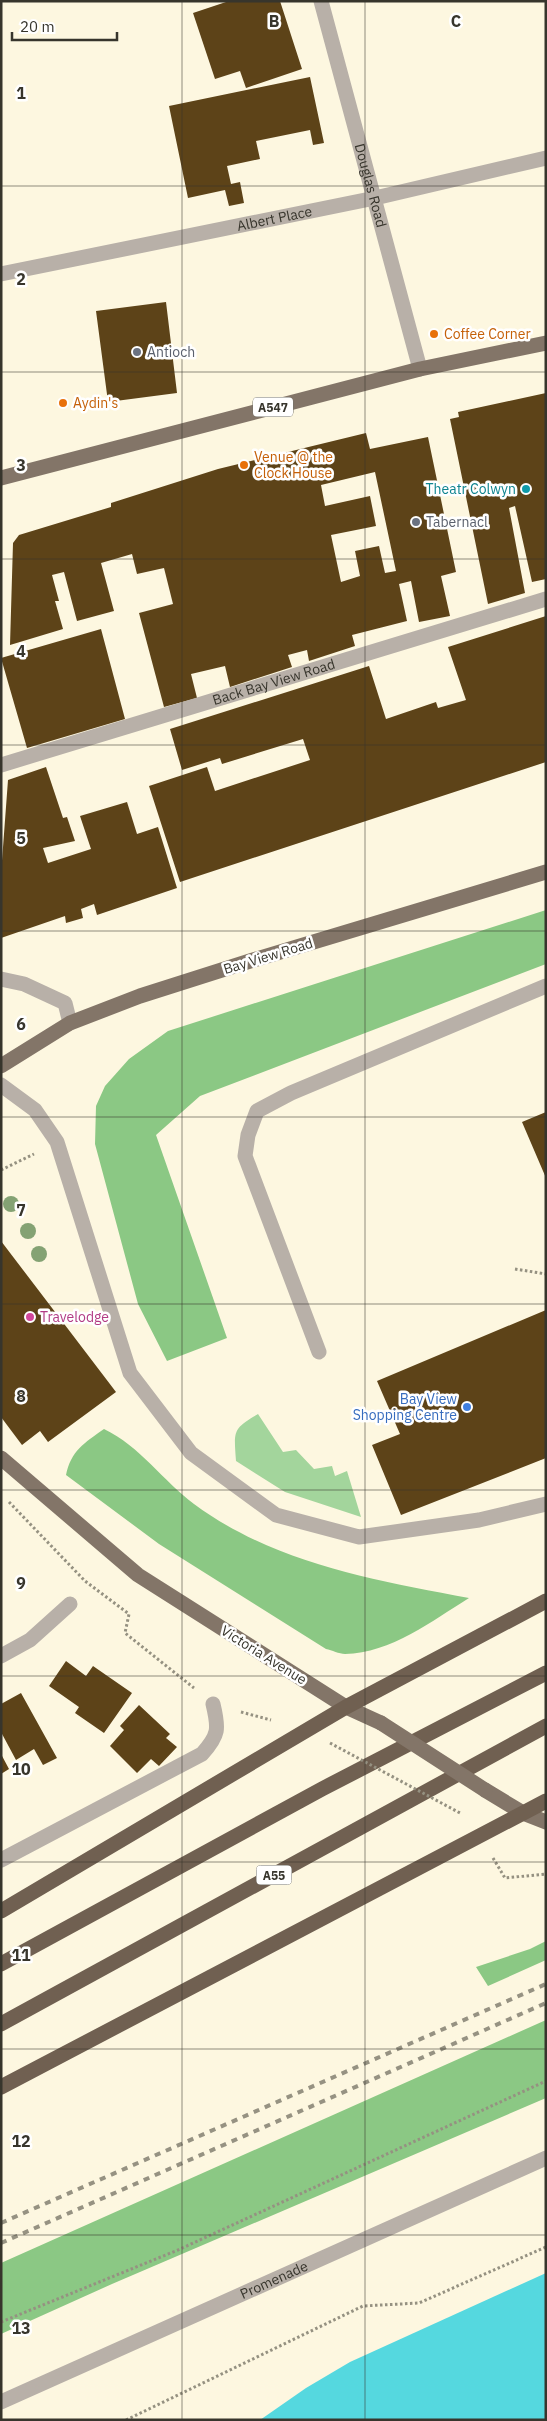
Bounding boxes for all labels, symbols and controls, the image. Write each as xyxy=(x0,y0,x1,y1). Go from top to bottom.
scale bar xyxy=(12,10,118,42)
text: B xyxy=(269,11,280,31)
text: C xyxy=(451,11,461,31)
text: 20 m xyxy=(20,17,55,36)
text: 1 xyxy=(16,83,26,103)
street label: Douglas Road xyxy=(351,141,391,229)
street label: Albert Place xyxy=(235,202,314,235)
text: 2 xyxy=(16,269,26,289)
place label: Coffee Corner xyxy=(444,325,531,343)
marker: Coffee Corner xyxy=(428,328,440,340)
place label: Antioch xyxy=(147,343,195,361)
marker: Antioch xyxy=(131,346,143,358)
place label: Aydin's xyxy=(73,394,118,412)
marker: Aydin's xyxy=(57,397,69,409)
road number: A547 xyxy=(253,398,293,417)
place label: Venue @ the Clock House xyxy=(254,448,333,482)
text: 3 xyxy=(16,455,26,475)
marker: Venue @ the Clock House xyxy=(238,459,250,471)
place label: Theatr Colwyn xyxy=(426,480,516,498)
marker: Theatr Colwyn xyxy=(520,483,532,495)
place label: Tabernacl xyxy=(426,513,488,531)
marker: Tabernacl xyxy=(410,516,422,528)
text: 4 xyxy=(16,641,26,661)
street label: Back Bay View Road xyxy=(210,655,337,709)
text: 5 xyxy=(16,828,26,848)
street label: Bay View Road xyxy=(221,934,315,978)
text: 6 xyxy=(16,1014,26,1034)
text: 7 xyxy=(16,1200,26,1220)
place label: Travelodge xyxy=(40,1308,109,1326)
marker: Travelodge xyxy=(24,1311,36,1323)
text: 8 xyxy=(16,1386,26,1406)
place label: Bay View Shopping Centre xyxy=(353,1390,457,1424)
marker: Bay View Shopping Centre xyxy=(461,1401,473,1413)
text: 9 xyxy=(16,1573,26,1593)
street label: Victoria Avenue xyxy=(218,1621,311,1689)
text: 10 xyxy=(11,1759,31,1779)
road number: A55 xyxy=(256,1866,292,1884)
text: 11 xyxy=(11,1945,31,1965)
text: 12 xyxy=(11,2131,31,2151)
street label: Promenade xyxy=(237,2257,311,2303)
text: 13 xyxy=(11,2318,31,2338)

